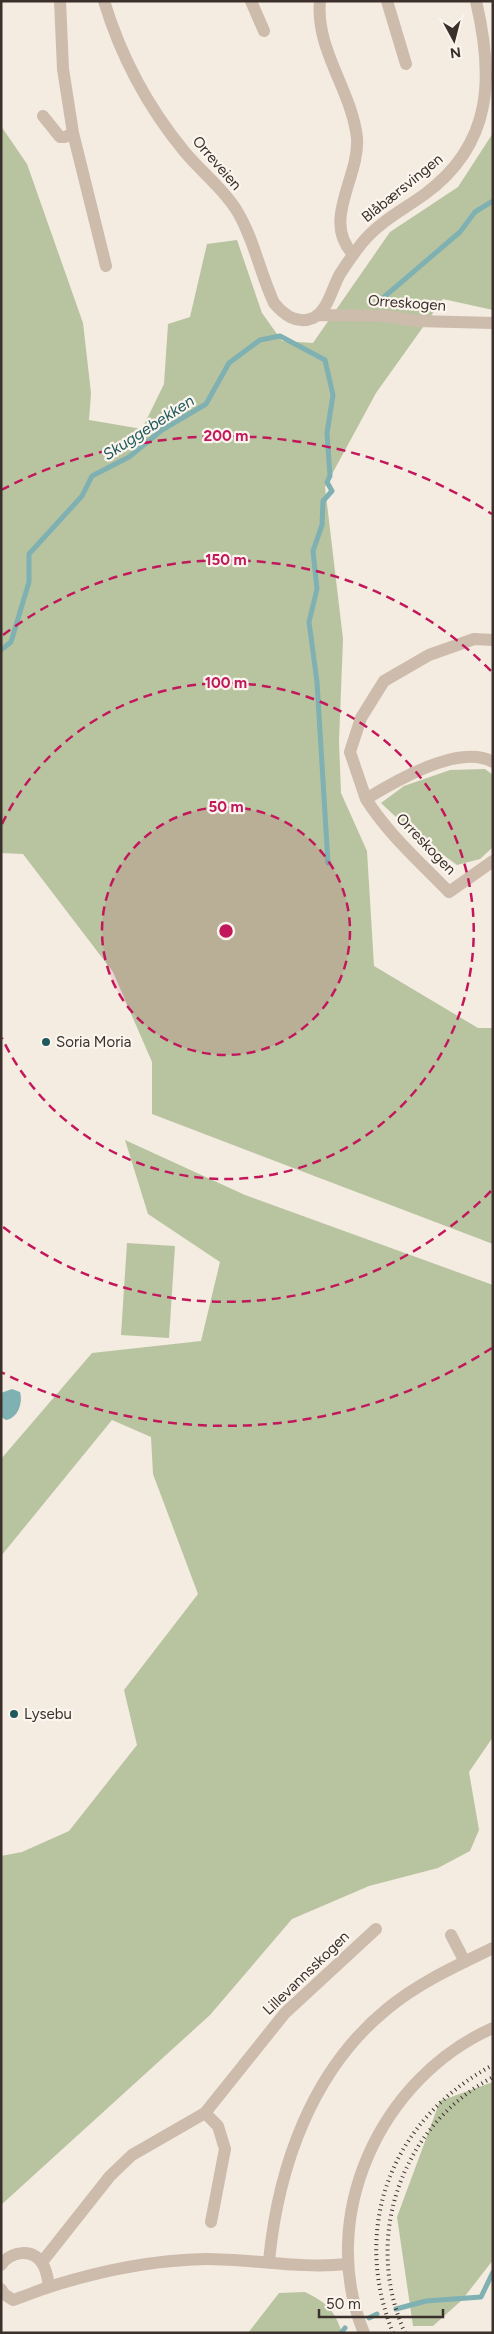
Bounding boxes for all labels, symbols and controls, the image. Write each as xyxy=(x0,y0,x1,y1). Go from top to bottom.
north arrow xyxy=(429,15,479,65)
text: N xyxy=(449,43,462,62)
street label: Orreveien xyxy=(189,132,245,194)
street label: Blåbærsvingen xyxy=(358,150,446,226)
street label: Orreskogen xyxy=(367,291,447,315)
water label: Skuggebekken xyxy=(99,391,198,464)
text: 200 m xyxy=(204,427,248,445)
text: 150 m xyxy=(205,551,247,569)
text: 100 m xyxy=(205,674,247,692)
text: 50 m xyxy=(208,798,244,816)
street label: Orreskogen xyxy=(392,810,460,878)
centre of rings xyxy=(217,922,235,940)
place label: Soria Moria xyxy=(56,1033,131,1051)
marker: Soria Moria xyxy=(40,1036,52,1048)
place label: Lysebu xyxy=(24,1705,72,1723)
marker: Lysebu xyxy=(8,1708,20,1720)
street label: Lillevannsskogen xyxy=(259,1927,353,2019)
scale bar xyxy=(319,2286,443,2318)
text: 50 m xyxy=(326,2295,361,2313)

